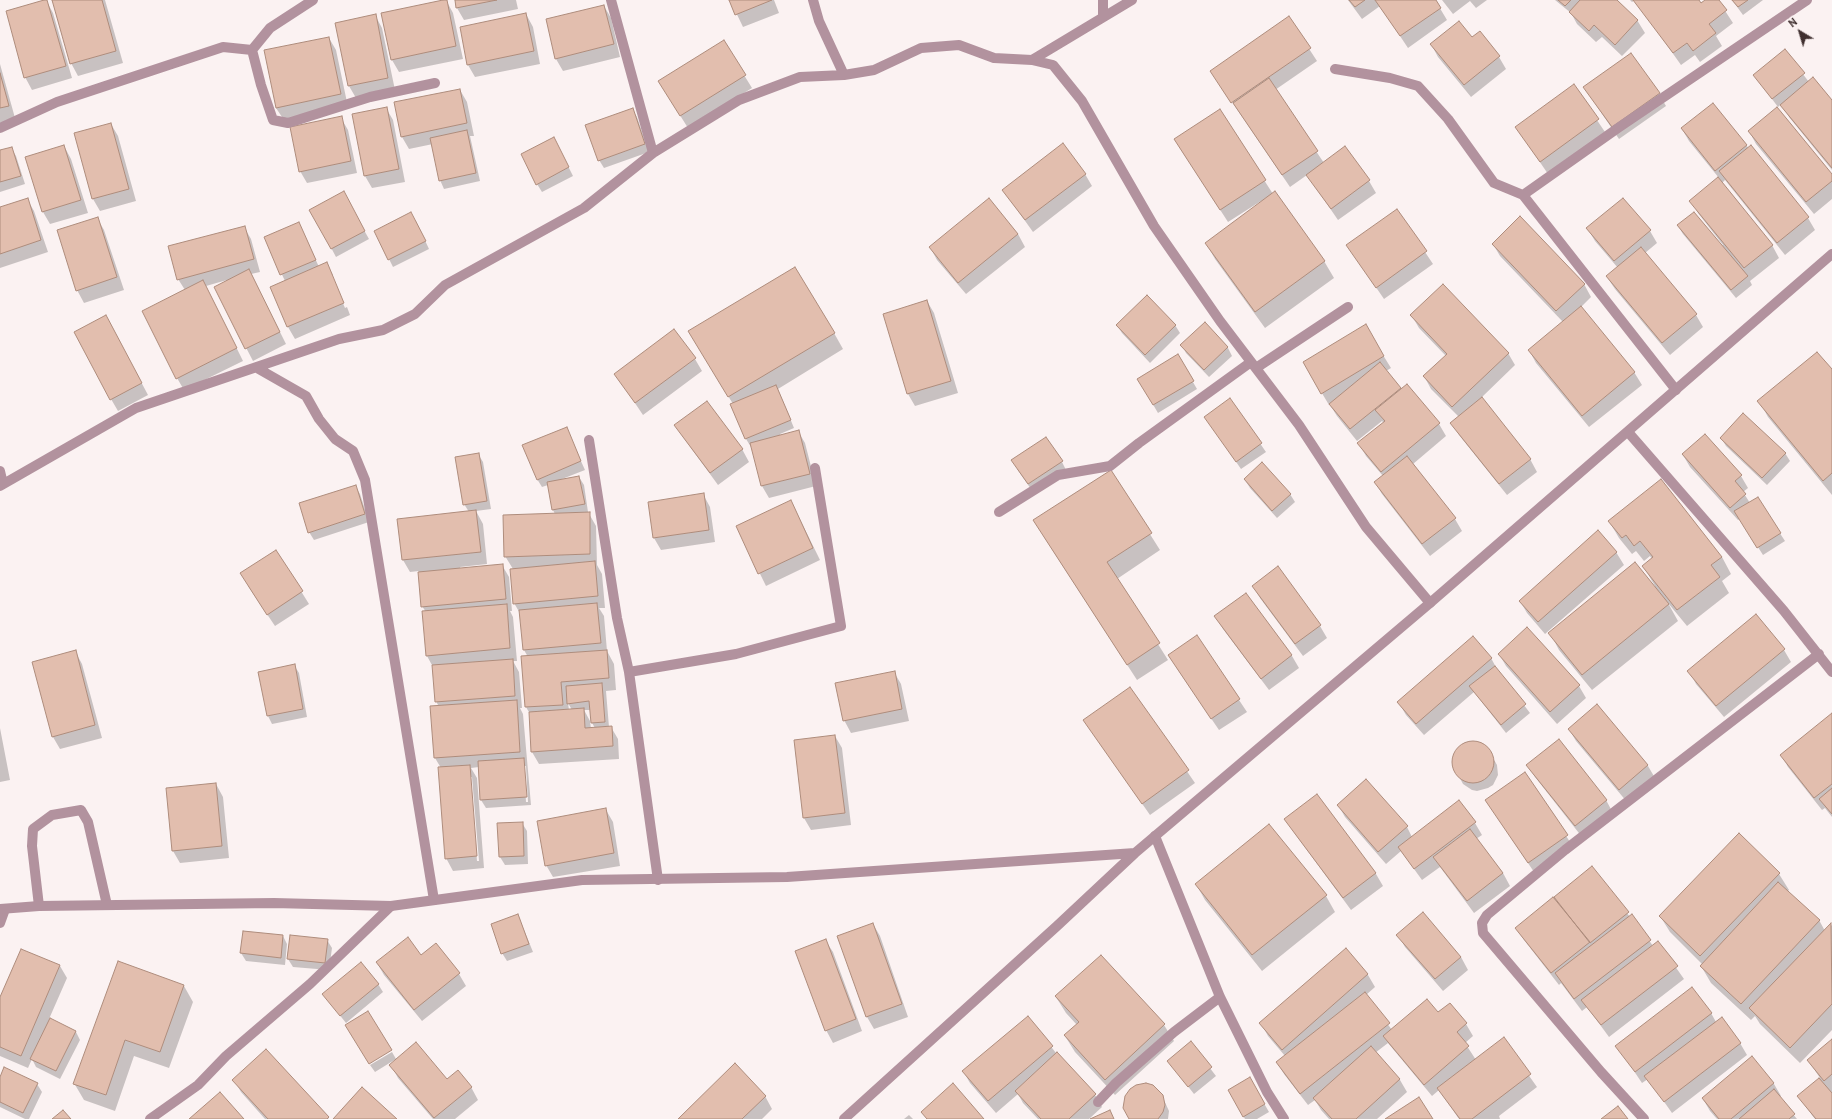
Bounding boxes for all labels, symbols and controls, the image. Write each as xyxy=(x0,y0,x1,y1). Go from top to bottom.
north arrow xyxy=(1780,12,1820,52)
text: N xyxy=(1785,15,1800,30)

